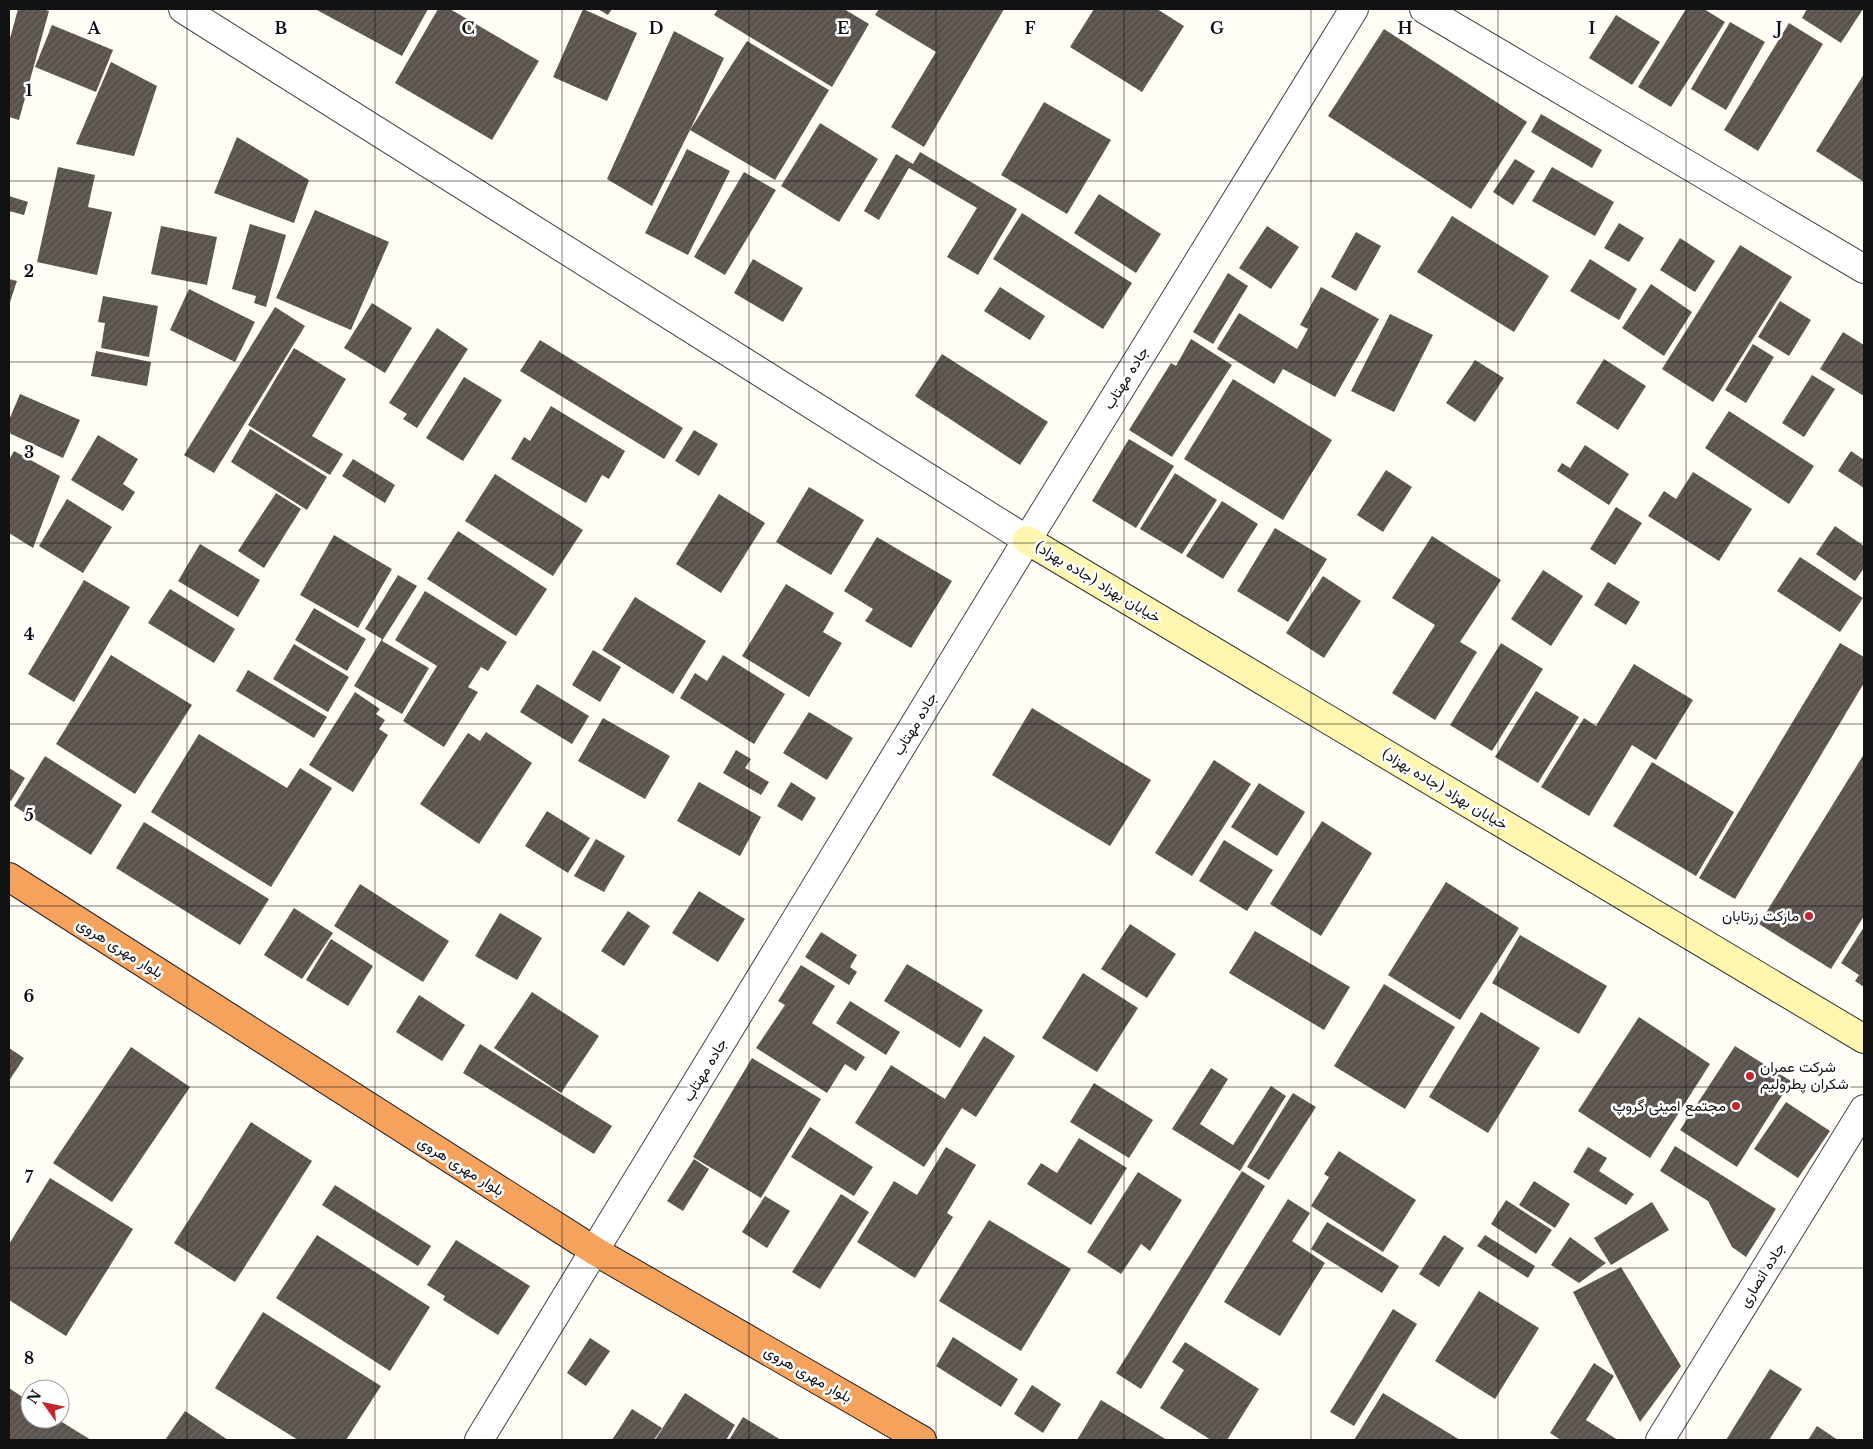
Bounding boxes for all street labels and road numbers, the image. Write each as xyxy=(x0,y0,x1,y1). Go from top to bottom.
street label: جاده مهتاب xyxy=(1099,343,1152,413)
street label: خیابان بهزاد (جاده بهزاد) xyxy=(1032,536,1165,627)
street label: جاده مهتاب xyxy=(888,689,941,759)
street label: خیابان بهزاد (جاده بهزاد) xyxy=(1379,743,1512,834)
street label: بلوار مهری هروی xyxy=(73,914,167,982)
street label: جاده مهتاب xyxy=(678,1035,731,1105)
street label: بلوار مهری هروی xyxy=(414,1132,508,1200)
street label: جاده انصاری xyxy=(1734,1239,1790,1311)
street label: بلوار مهری هروی xyxy=(760,1341,856,1407)

